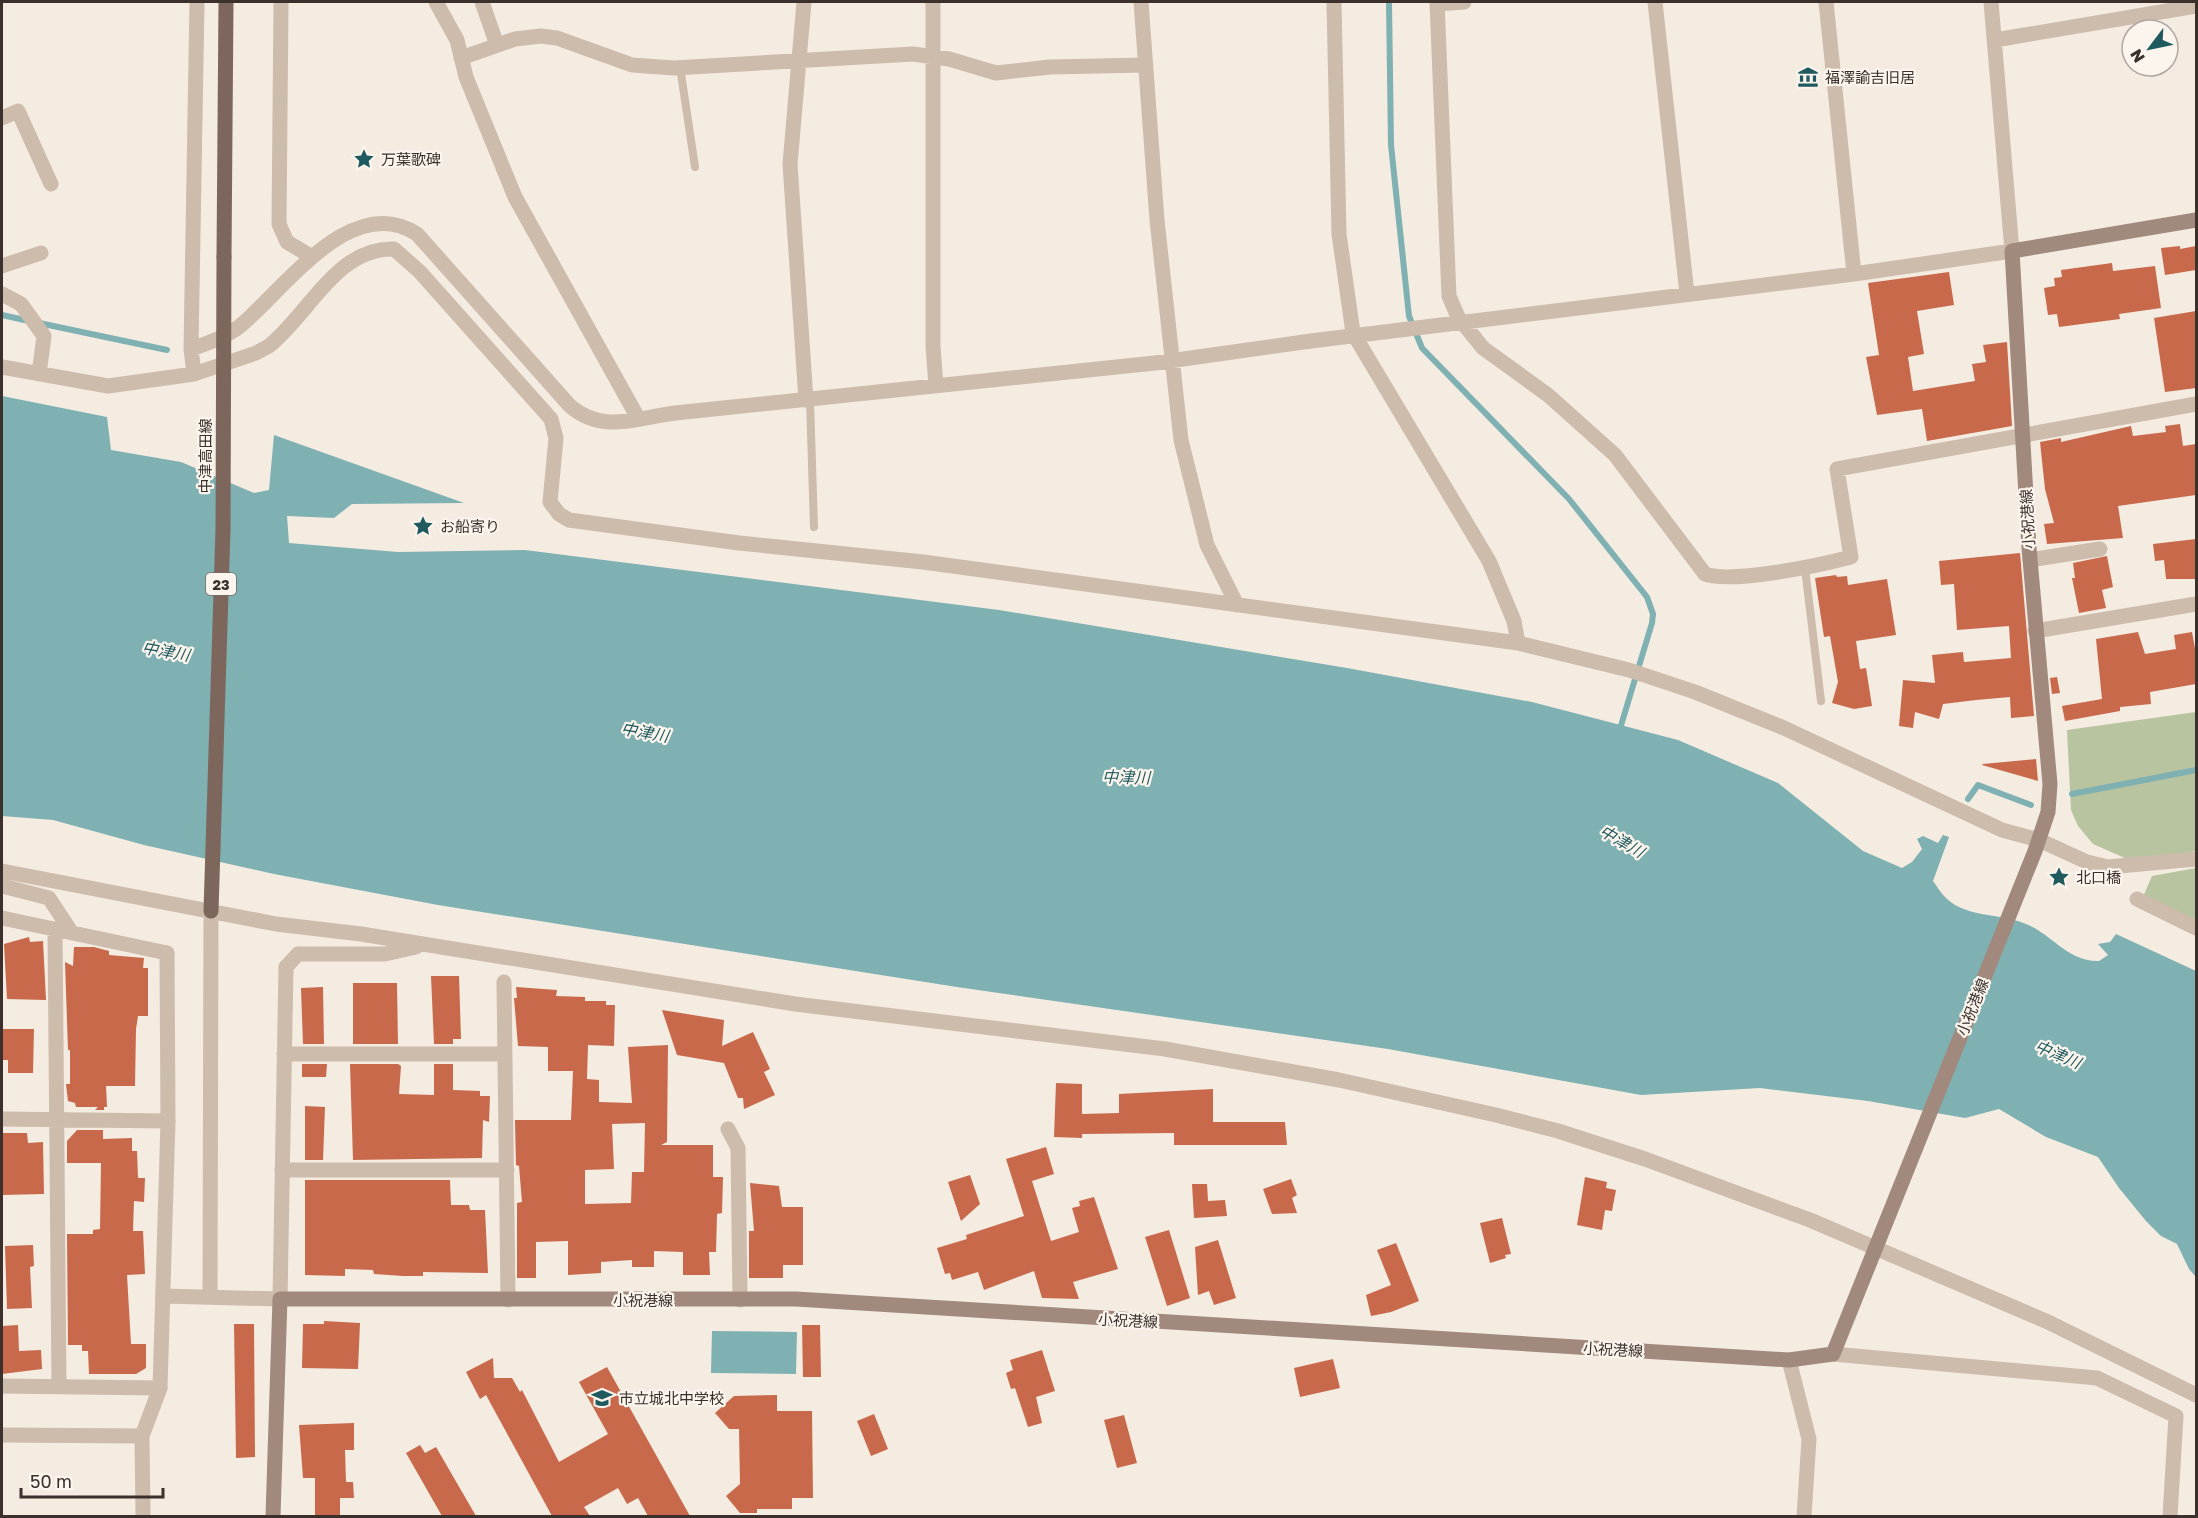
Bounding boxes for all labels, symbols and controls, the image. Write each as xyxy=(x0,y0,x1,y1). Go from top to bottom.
north arrow xyxy=(2120,18,2180,78)
text: N xyxy=(2126,45,2149,66)
museum icon: 福澤諭吉旧居 xyxy=(1796,65,1820,89)
place label: 福澤諭吉旧居 xyxy=(1825,68,1915,86)
place icon: 万葉歌碑 xyxy=(352,147,376,171)
place label: 万葉歌碑 xyxy=(381,150,441,168)
street label: 中津高田線 xyxy=(196,418,214,494)
street label: 小祝港線 xyxy=(2016,489,2038,549)
place icon: お船寄り xyxy=(411,514,435,538)
place label: お船寄り xyxy=(440,517,500,535)
road number: 23 xyxy=(206,573,236,595)
water label: 中津川 xyxy=(141,637,193,665)
water label: 中津川 xyxy=(620,718,672,746)
water label: 中津川 xyxy=(1102,767,1152,787)
water label: 中津川 xyxy=(1596,820,1650,863)
place icon: 北口橋 xyxy=(2047,865,2071,889)
place label: 北口橋 xyxy=(2076,868,2121,886)
street label: 小祝港線 xyxy=(1952,976,1992,1038)
water label: 中津川 xyxy=(2032,1035,2086,1073)
street label: 小祝港線 xyxy=(613,1291,673,1309)
street label: 小祝港線 xyxy=(1098,1309,1158,1331)
street label: 小祝港線 xyxy=(1583,1338,1643,1360)
school or university icon: 市立城北中学校 xyxy=(590,1386,614,1410)
place label: 市立城北中学校 xyxy=(619,1389,724,1407)
scale bar xyxy=(21,1461,164,1499)
text: 50 m xyxy=(30,1470,72,1492)

